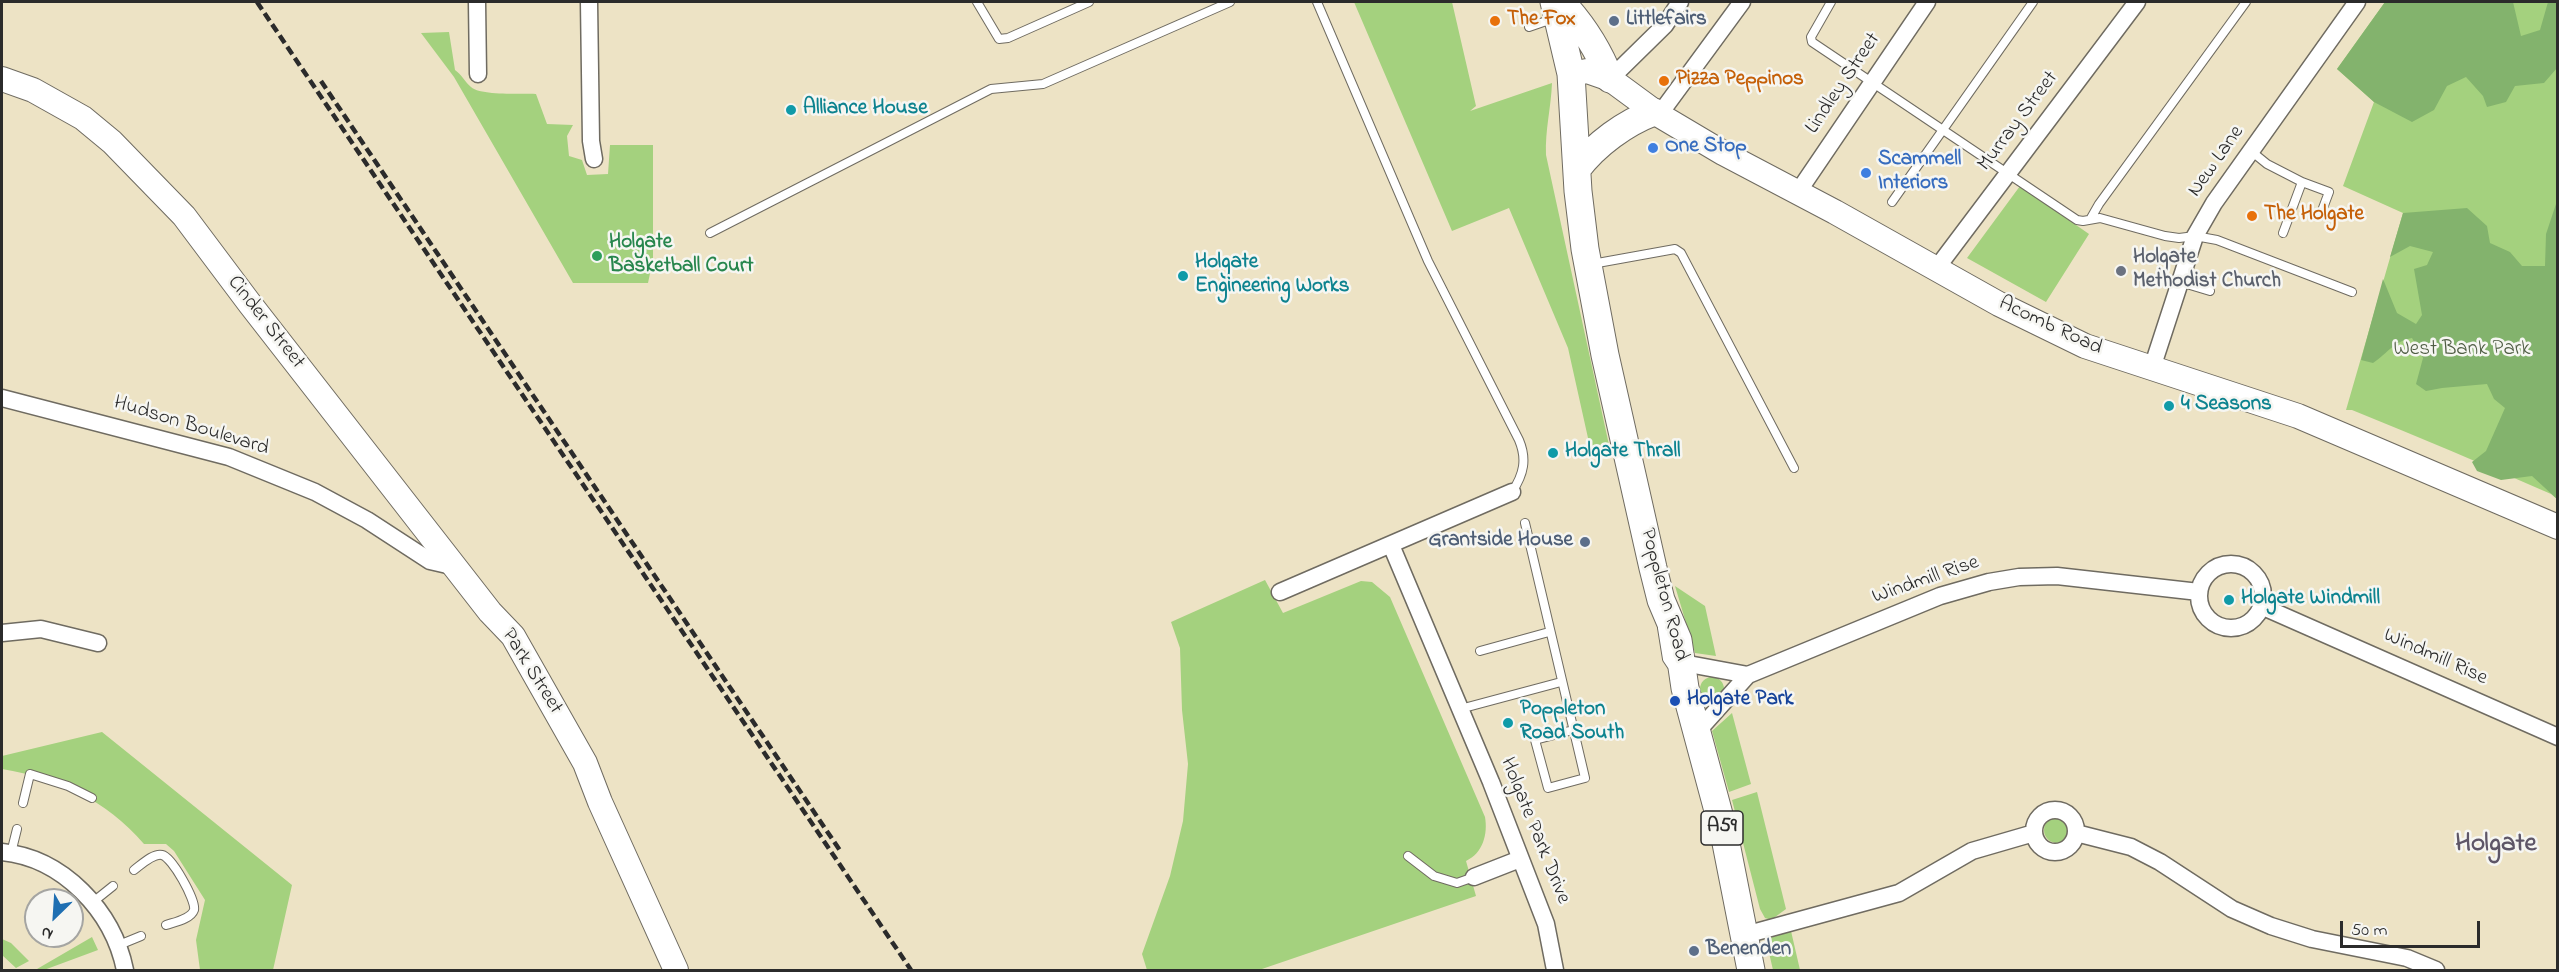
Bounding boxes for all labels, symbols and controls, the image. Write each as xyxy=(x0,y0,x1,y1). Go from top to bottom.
place label: The Fox xyxy=(1507,8,1576,34)
place label: Littlefairs xyxy=(1626,8,1707,34)
marker: The Fox xyxy=(1488,14,1502,28)
marker: Littlefairs xyxy=(1607,14,1621,28)
street label: Lindley Street xyxy=(1801,29,1887,139)
street label: Murray Street xyxy=(1973,67,2065,177)
place label: Pizza Peppinos xyxy=(1676,68,1804,94)
marker: Pizza Peppinos xyxy=(1657,74,1671,88)
place label: Alliance House xyxy=(803,97,928,123)
marker: Alliance House xyxy=(784,103,798,117)
street label: New Lane xyxy=(2183,121,2251,203)
place label: One Stop xyxy=(1665,135,1747,161)
marker: One Stop xyxy=(1646,141,1660,155)
place label: Scammell Interiors xyxy=(1878,148,1961,198)
marker: Scammell Interiors xyxy=(1859,166,1873,180)
place label: The Holgate xyxy=(2264,203,2364,229)
marker: The Holgate xyxy=(2245,209,2259,223)
place label: Holgate Basketball Court xyxy=(609,231,754,281)
place label: Holgate Methodist Church xyxy=(2133,246,2281,296)
marker: Holgate Basketball Court xyxy=(590,249,604,263)
place label: Holgate Engineering Works xyxy=(1195,251,1349,301)
marker: Holgate Methodist Church xyxy=(2114,264,2128,278)
marker: Holgate Engineering Works xyxy=(1176,269,1190,283)
street label: Cinder Street xyxy=(221,271,309,375)
street label: Acomb Road xyxy=(1994,292,2106,362)
park label: West Bank Park xyxy=(2394,338,2530,364)
street label: Hudson Boulevard xyxy=(110,391,272,463)
place label: 4 Seasons xyxy=(2181,393,2272,419)
marker: 4 Seasons xyxy=(2162,399,2176,413)
place label: Holgate Thrall xyxy=(1565,440,1680,466)
marker: Holgate Thrall xyxy=(1546,446,1560,460)
street label: Poppleton Road xyxy=(1633,526,1693,664)
place label: Grantside House xyxy=(1428,529,1573,555)
marker: Grantside House xyxy=(1578,535,1592,549)
street label: Windmill Rise xyxy=(1869,551,1983,611)
place label: Holgate Windmill xyxy=(2241,587,2380,613)
marker: Holgate Windmill xyxy=(2222,593,2236,607)
street label: Windmill Rise xyxy=(2379,624,2491,692)
street label: Park Street xyxy=(495,625,567,719)
place label: Holgate Park xyxy=(1687,688,1793,714)
marker: Holgate Park xyxy=(1668,694,1682,708)
place label: Poppleton Road South xyxy=(1520,698,1624,748)
marker: Poppleton Road South xyxy=(1501,716,1515,730)
street label: Holgate Park Drive xyxy=(1493,754,1575,908)
road number: A59 xyxy=(1701,811,1743,845)
district label: Holgate xyxy=(2455,830,2537,862)
north arrow xyxy=(24,888,84,948)
scale bar xyxy=(2343,909,2482,947)
text: 50 m xyxy=(2351,918,2388,944)
text: N xyxy=(37,919,57,946)
place label: Benenden xyxy=(1706,938,1791,964)
marker: Benenden xyxy=(1687,944,1701,958)

